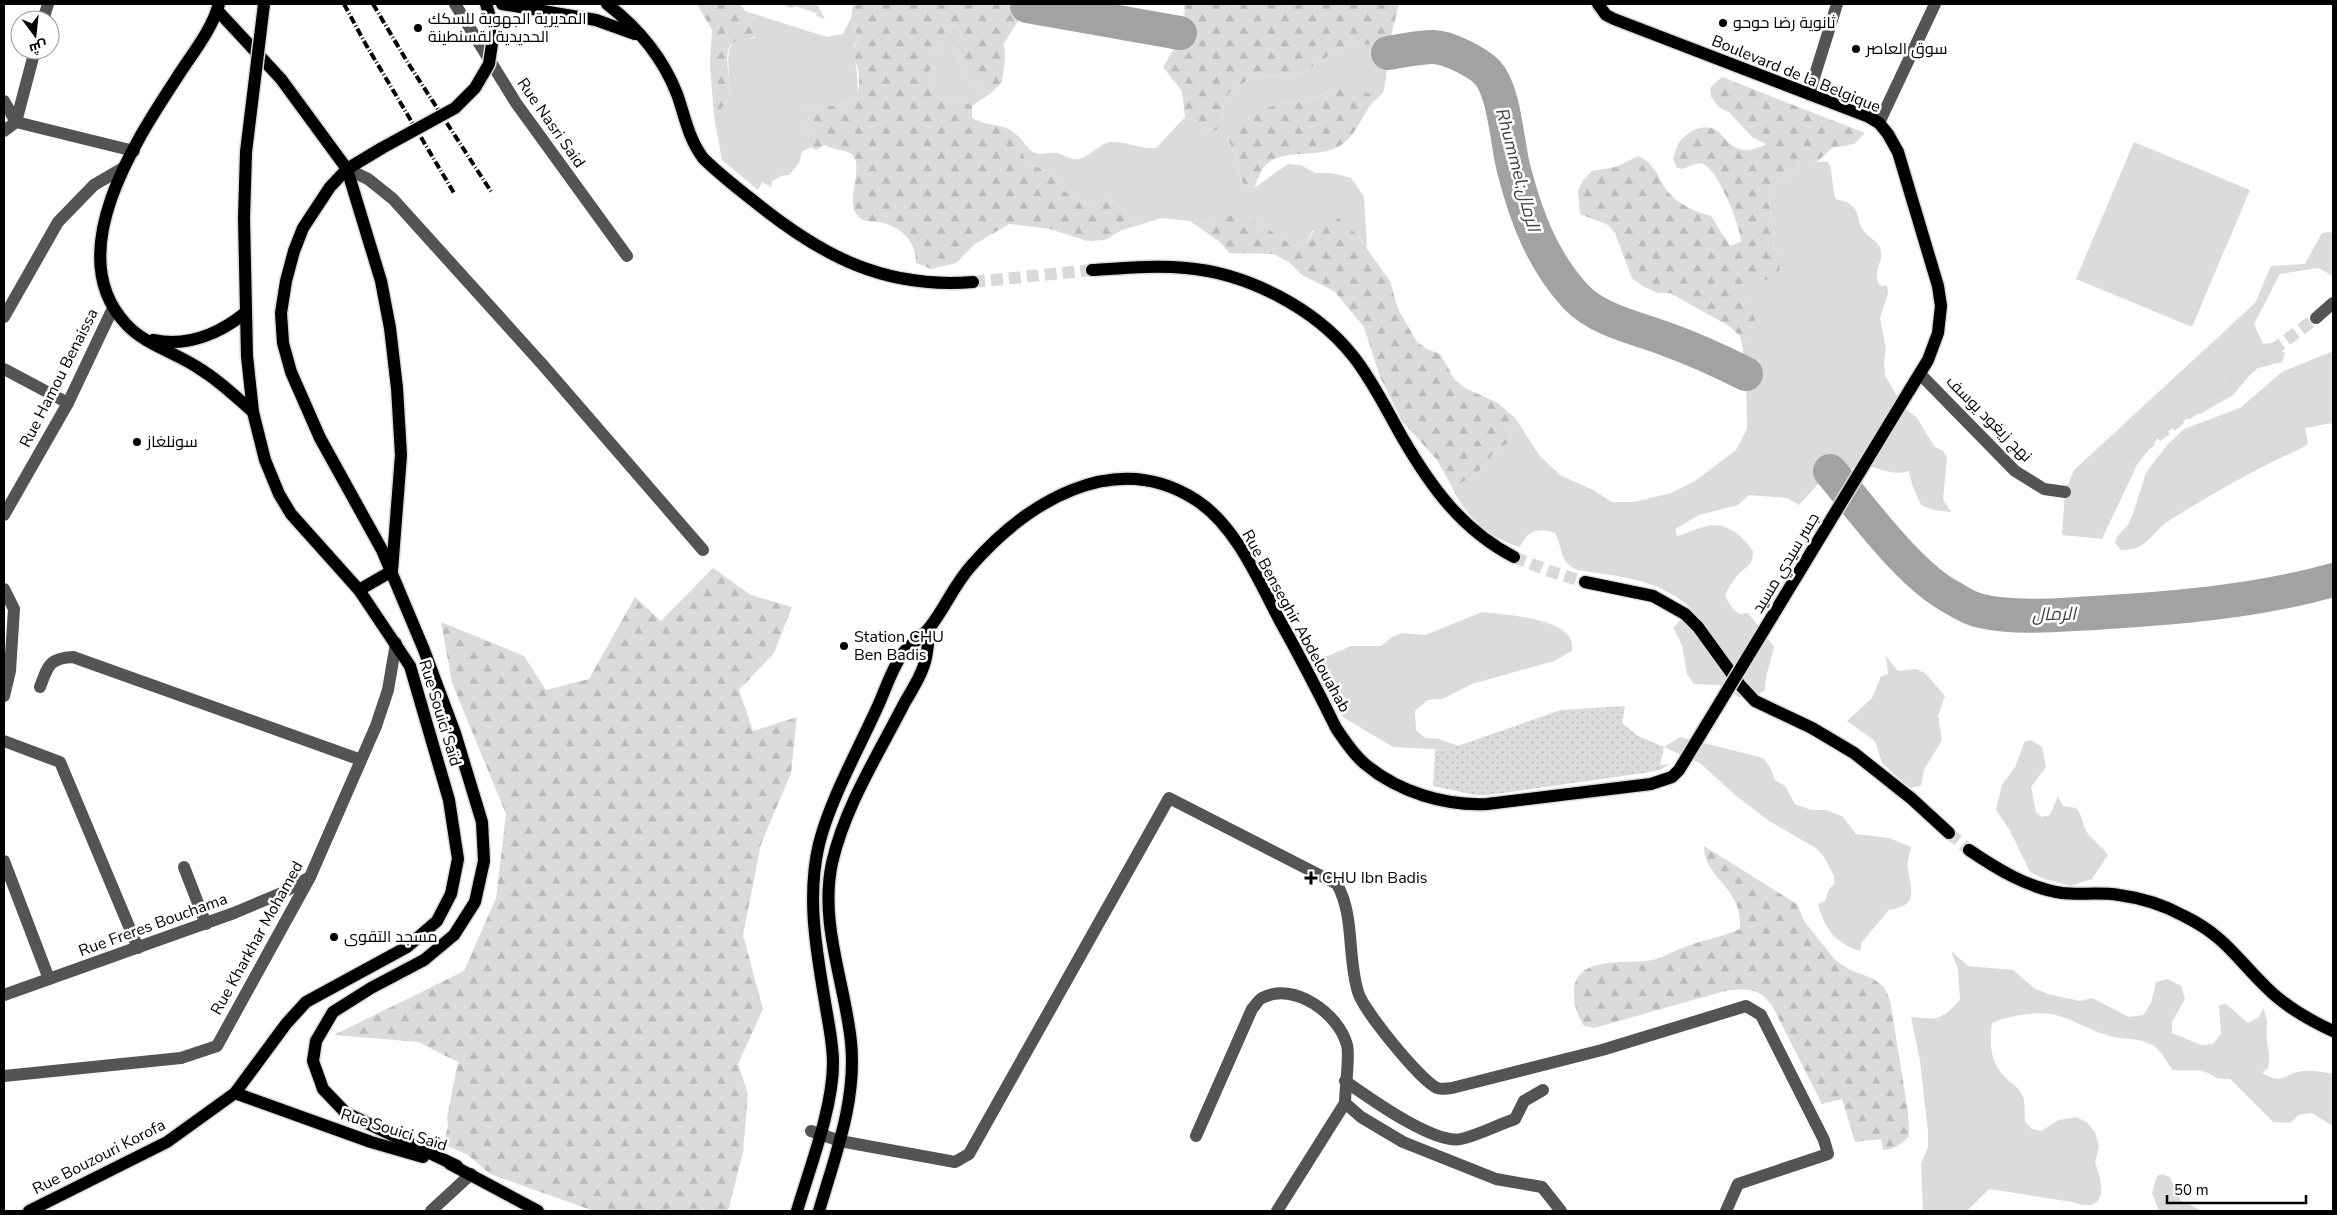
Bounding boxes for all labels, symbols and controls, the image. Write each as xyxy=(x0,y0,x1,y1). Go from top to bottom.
place label: المديرية الجهوية للسكك الحديدية لقسنطينة xyxy=(428,8,587,48)
north arrow xyxy=(10,10,60,60)
place label: ثانوية رضا حوحو xyxy=(1733,12,1836,34)
marker: ثانوية رضا حوحو xyxy=(1717,17,1729,29)
marker: المديرية الجهوية للسكك الحديدية لقسنطينة xyxy=(412,22,424,34)
street label: Boulevard de la Belgique xyxy=(1708,30,1884,118)
text: ش xyxy=(27,36,49,59)
place label: سوق العاصر xyxy=(1865,38,1947,60)
marker: سوق العاصر xyxy=(1850,43,1862,55)
street label: Rue Nasri Said xyxy=(512,74,590,172)
water label: Rhummel;الرمال xyxy=(1490,106,1546,236)
street label: Rue Hamou Benaissa xyxy=(14,305,104,451)
street label: نهج زيغود يوسف xyxy=(1941,371,2037,467)
place label: سونلغاز xyxy=(146,431,198,453)
marker: سونلغاز xyxy=(131,436,143,448)
street label: جسر سيدي مسيد xyxy=(1747,509,1826,618)
street label: Rue Benseghir Abdelouahab xyxy=(1237,526,1355,716)
water label: الرمال xyxy=(2032,602,2078,626)
place label: Station CHU Ben Badis xyxy=(854,626,944,666)
marker: Station CHU Ben Badis xyxy=(838,640,850,652)
street label: Rue Souici Saïd xyxy=(413,657,467,769)
street label: Rue Kharkhar Mohamed xyxy=(206,857,308,1019)
place label: CHU Ibn Badis xyxy=(1322,867,1427,889)
marker: CHU Ibn Badis xyxy=(1304,871,1318,885)
street label: Rue Freres Bouchama xyxy=(76,888,230,962)
place label: مسجد التقوى xyxy=(344,926,438,948)
marker: مسجد التقوى xyxy=(328,931,340,943)
street label: Rue Souici Saïd xyxy=(338,1103,450,1157)
street label: Rue Bouzouri Korofa xyxy=(29,1114,169,1200)
scale bar xyxy=(2167,1172,2306,1204)
text: 50 m xyxy=(2174,1180,2209,1200)

